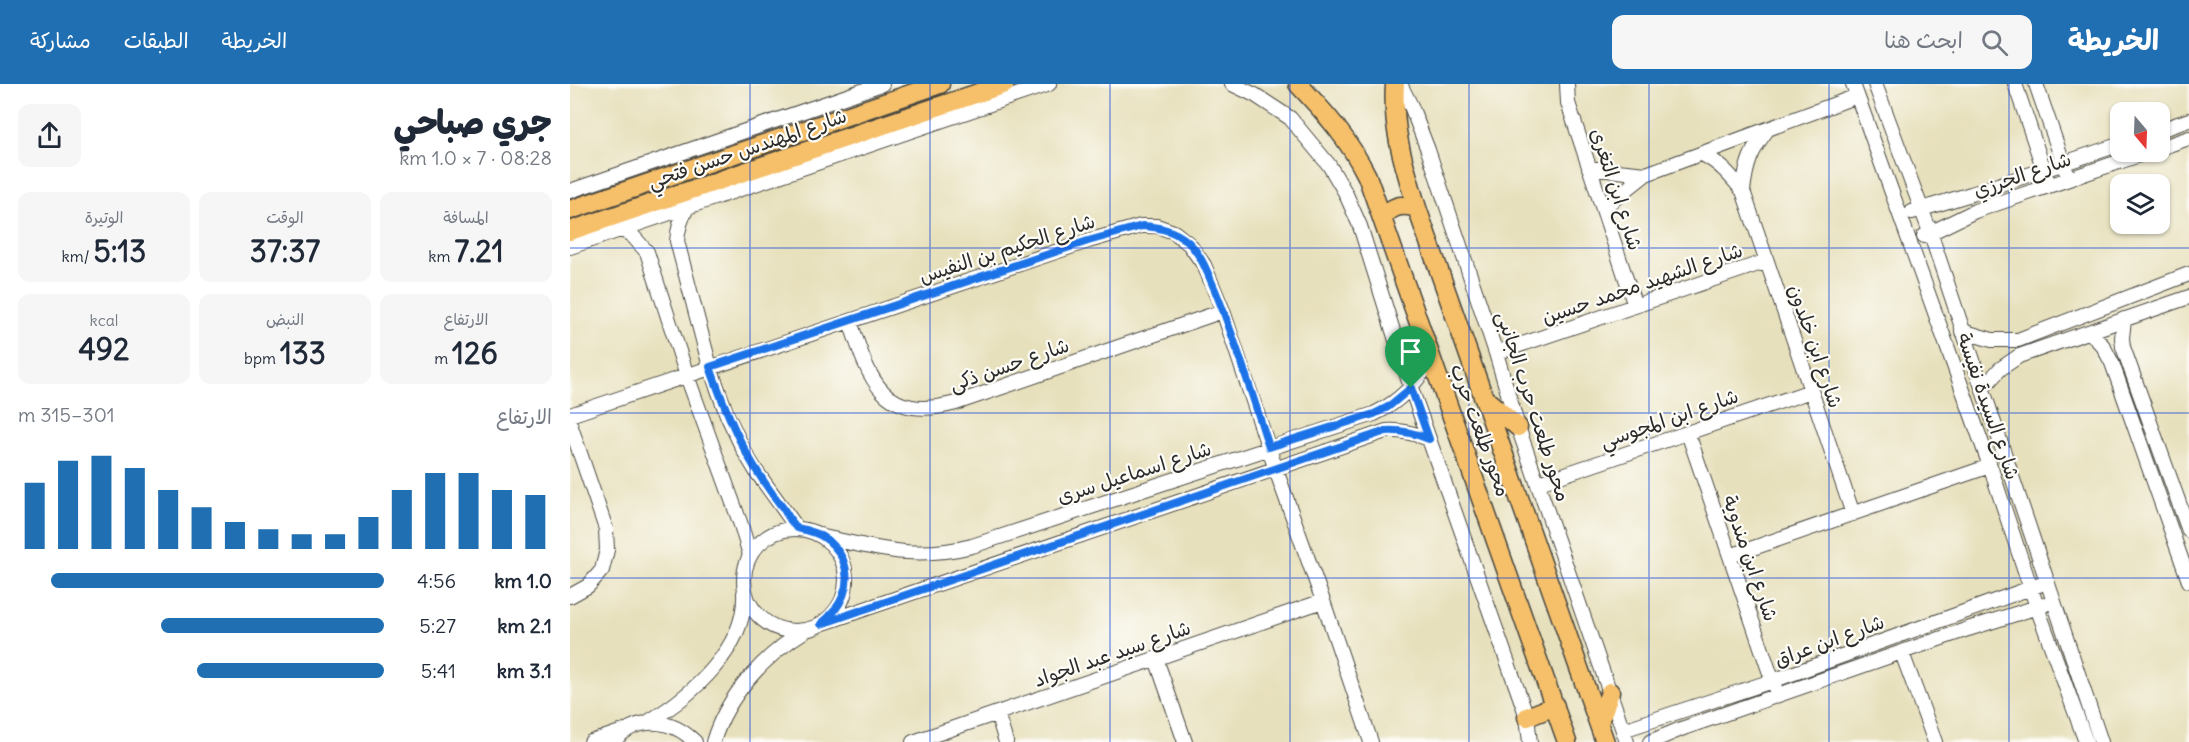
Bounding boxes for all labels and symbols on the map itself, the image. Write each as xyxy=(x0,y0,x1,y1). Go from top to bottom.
street label: شارع المهندس حسن فتحي xyxy=(644,102,852,199)
north arrow xyxy=(2110,102,2170,162)
street label: شارع ابن التغرى xyxy=(1584,125,1649,254)
street label: شارع الجرزي xyxy=(1970,146,2075,205)
street label: شارع الحكيم بن النفيس xyxy=(916,208,1099,291)
street label: شارع الشهيد محمد حسين xyxy=(1538,237,1746,331)
street label: شارع ابن خلدون xyxy=(1781,281,1849,412)
street label: محور طلعت حرب الجانبى xyxy=(1490,308,1577,505)
pin xyxy=(1385,326,1436,388)
street label: شارع السيدة نفيسة xyxy=(1950,329,2026,483)
street label: شارع حسن ذكى xyxy=(946,332,1073,398)
street label: محور طلعت حرب xyxy=(1445,360,1517,500)
street label: شارع ابن المجوسي xyxy=(1597,383,1743,459)
street label: شارع اسماعيل سرى xyxy=(1054,435,1215,511)
street label: شارع ابن مندوية xyxy=(1716,492,1784,625)
street label: شارع ابن عراق xyxy=(1771,609,1888,673)
street label: شارع سيد عبد الجواد xyxy=(1030,614,1195,694)

